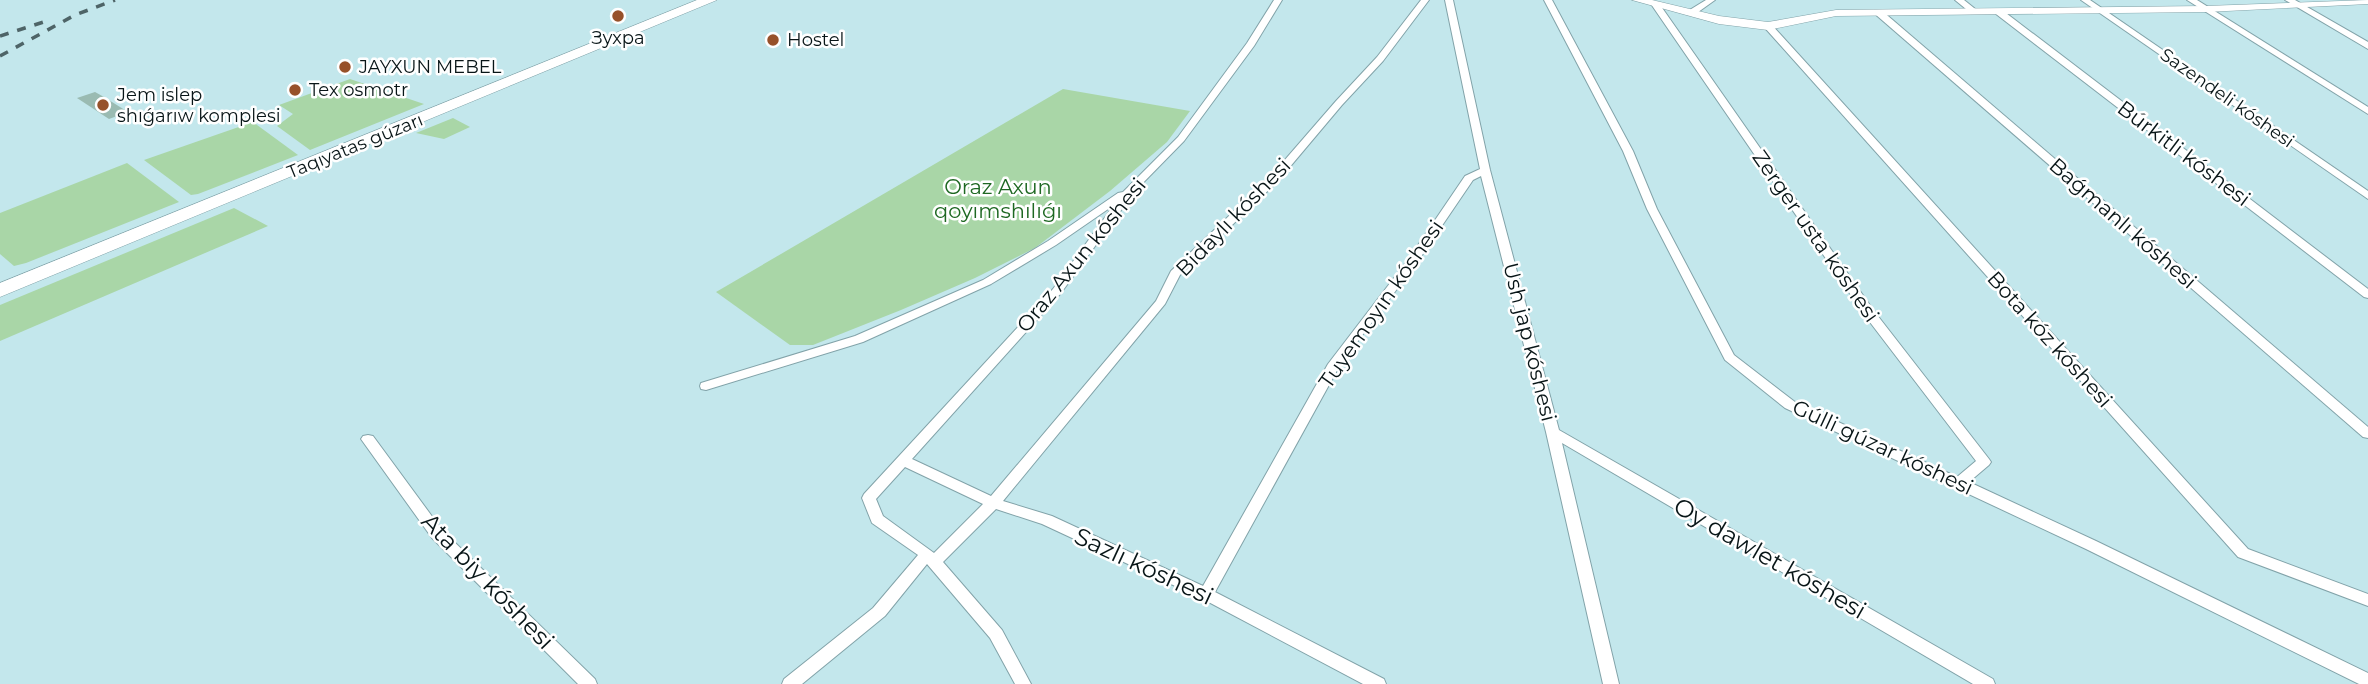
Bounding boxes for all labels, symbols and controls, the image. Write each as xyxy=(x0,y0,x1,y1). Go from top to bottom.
marker: Зухра xyxy=(610,8,626,24)
place label: Зухра xyxy=(591,27,645,49)
place label: Hostel xyxy=(787,29,844,51)
marker: Hostel xyxy=(765,32,781,48)
street label: Sazendeli kóshesi xyxy=(2156,44,2298,152)
place label: JAYXUN MEBEL xyxy=(358,56,502,78)
marker: JAYXUN MEBEL xyxy=(337,59,353,75)
place label: Tex osmotr xyxy=(309,79,408,101)
marker: Tex osmotr xyxy=(287,82,303,98)
place label: Jem islep shıǵarıw komplesi xyxy=(116,84,281,127)
street label: Búrkitli kóshesi xyxy=(2113,95,2255,211)
marker: Jem islep shıǵarıw komplesi xyxy=(95,97,111,113)
street label: Taqıyatas gúzarı xyxy=(284,109,426,183)
street label: Zerger usta kóshesi xyxy=(1747,145,1885,327)
street label: Baǵmanlı kóshesi xyxy=(2044,152,2202,294)
street label: Bidaylı kóshesi xyxy=(1170,153,1296,281)
street label: Oraz Axun kóshesi xyxy=(1011,173,1151,337)
park label: Oraz Axun qoyımshılıǵı xyxy=(934,174,1062,223)
street label: Tuyemoyın kóshesi xyxy=(1313,215,1449,393)
street label: Ush jap kóshesi xyxy=(1498,260,1562,424)
street label: Bota kóz kóshesi xyxy=(1982,266,2118,412)
street label: Gúlli gúzar kóshesi xyxy=(1789,394,1977,500)
street label: Oy dawlet kóshesi xyxy=(1669,491,1871,625)
street label: Ata biy kóshesi xyxy=(416,507,560,655)
street label: Sazlı kóshesi xyxy=(1070,521,1218,611)

